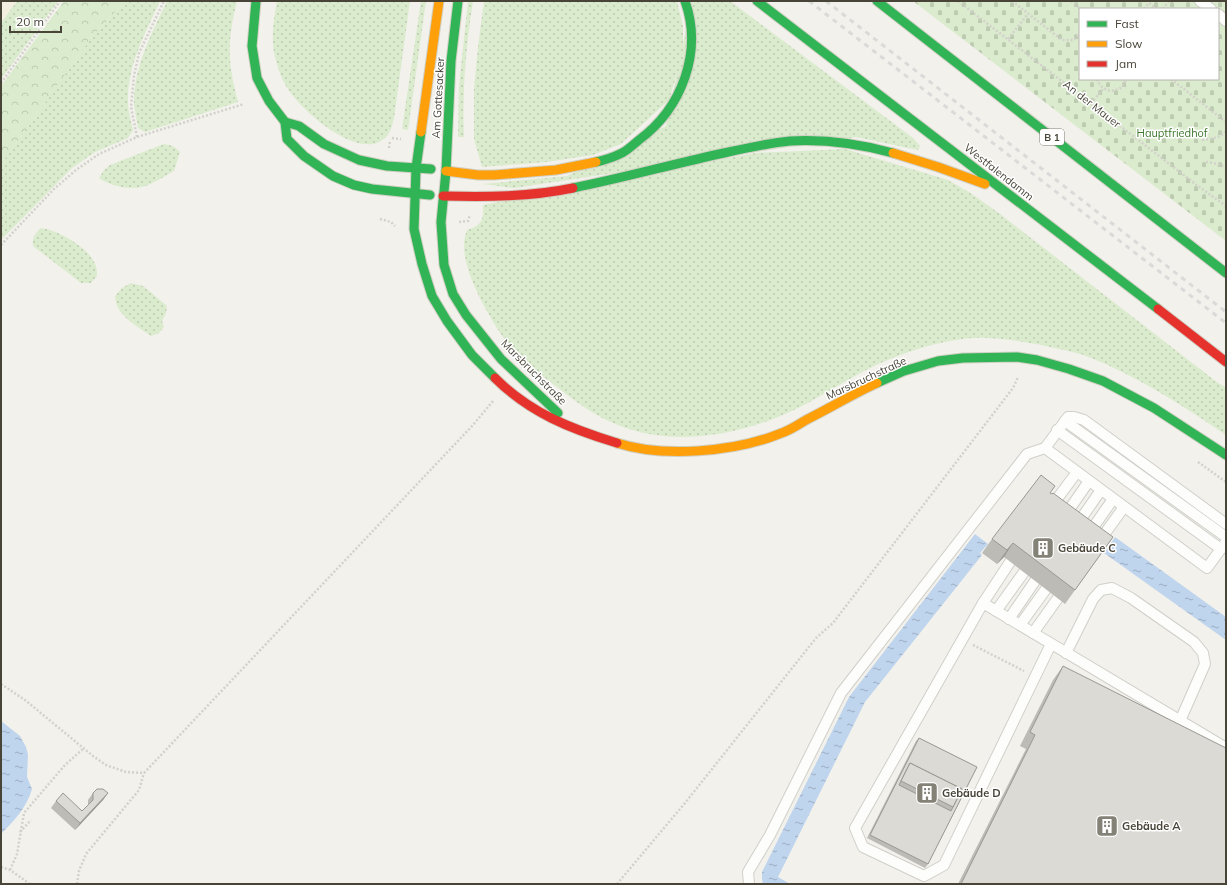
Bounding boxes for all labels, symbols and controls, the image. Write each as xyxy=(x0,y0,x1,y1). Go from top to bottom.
scale bar xyxy=(10,8,61,34)
legend xyxy=(1079,8,1219,80)
text: 20 m xyxy=(16,14,44,29)
text: Fast xyxy=(1115,16,1139,31)
text: Slow xyxy=(1115,36,1143,51)
text: Jam xyxy=(1115,56,1137,71)
street label: Am Gottesacker xyxy=(429,57,447,139)
street label: An der Mauer xyxy=(1060,77,1124,131)
park label: Hauptfriedhof xyxy=(1136,126,1208,140)
road number: B 1 xyxy=(1040,129,1064,145)
street label: Westfalendamm xyxy=(961,140,1037,204)
street label: Marsbruchstraße xyxy=(498,336,570,408)
street label: Marsbruchstraße xyxy=(824,353,908,403)
building icon: Gebäude C xyxy=(1030,535,1056,561)
place label: Gebäude C xyxy=(1058,541,1116,555)
building icon: Gebäude D xyxy=(914,780,940,806)
place label: Gebäude D xyxy=(942,786,1001,800)
building icon: Gebäude A xyxy=(1094,813,1120,839)
place label: Gebäude A xyxy=(1122,819,1181,833)

